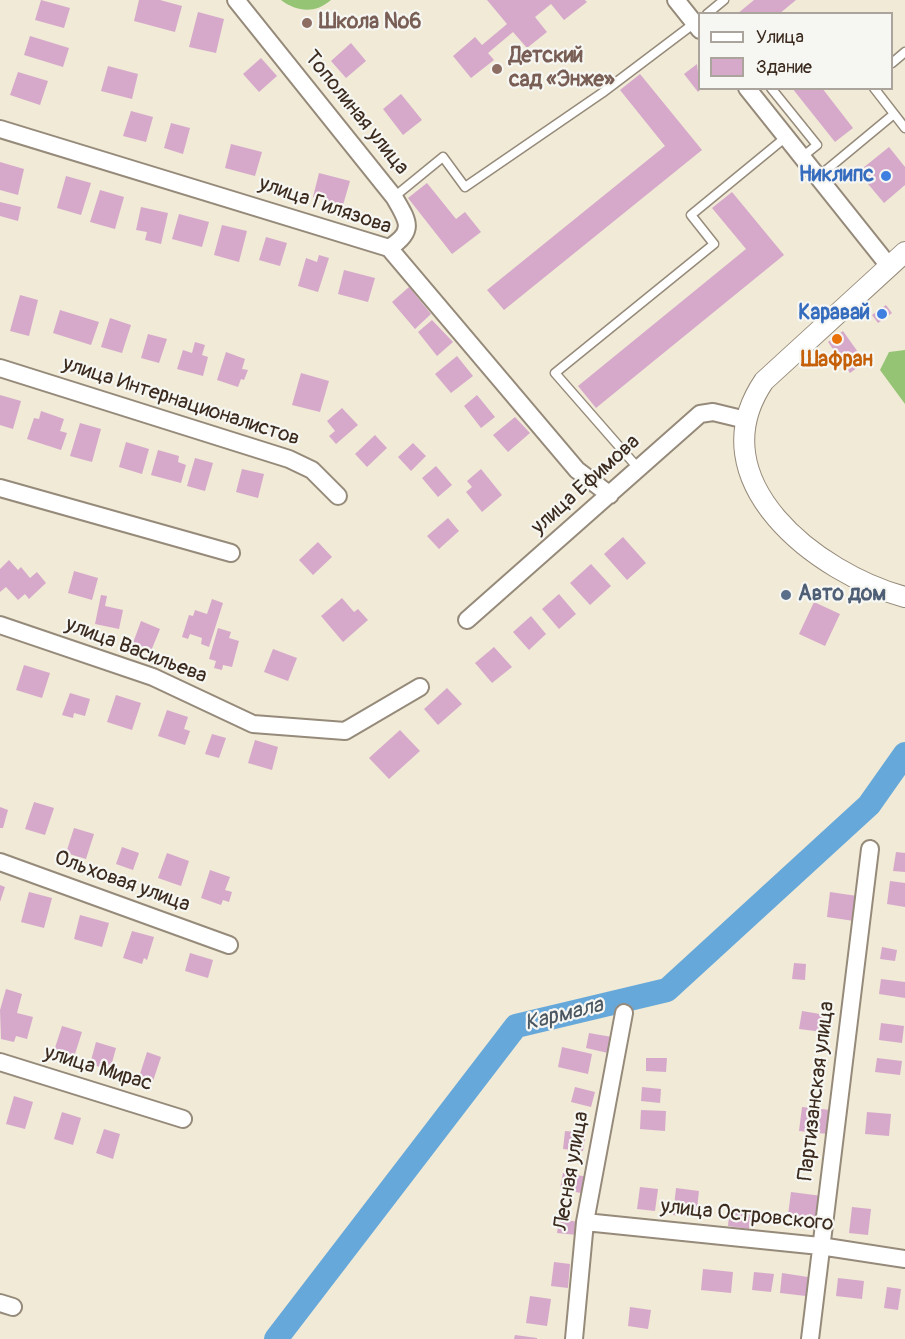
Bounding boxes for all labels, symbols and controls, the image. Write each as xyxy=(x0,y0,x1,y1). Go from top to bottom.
place label: Школа №6 xyxy=(319,10,421,36)
legend xyxy=(698,12,893,90)
marker: Школа №6 xyxy=(300,16,314,30)
text: Улица xyxy=(756,26,804,49)
place label: Детский сад «Энже» xyxy=(509,44,615,94)
street label: Тополиная улица xyxy=(298,46,414,180)
text: Здание xyxy=(756,56,812,79)
marker: Детский сад «Энже» xyxy=(490,62,504,76)
place label: Никлипс xyxy=(799,163,874,189)
marker: Никлипс xyxy=(879,169,893,183)
street label: улица Гилязова xyxy=(255,172,395,240)
place label: Каравай xyxy=(798,301,870,327)
marker: Каравай xyxy=(875,307,889,321)
marker: Шафран xyxy=(830,332,844,346)
place label: Шафран xyxy=(801,348,873,374)
street label: улица Интернационалистов xyxy=(59,352,303,452)
street label: улица Ефимова xyxy=(527,430,645,540)
place label: Авто дом xyxy=(798,582,886,608)
marker: Авто дом xyxy=(779,588,793,602)
street label: улица Васильева xyxy=(62,612,210,690)
street label: Ольховая улица xyxy=(51,846,193,918)
water label: Кармала xyxy=(522,993,606,1037)
street label: Партизанская улица xyxy=(793,1000,841,1182)
street label: улица Мирас xyxy=(41,1041,155,1097)
street label: Лесная улица xyxy=(549,1109,595,1233)
street label: улица Островского xyxy=(659,1194,835,1238)

